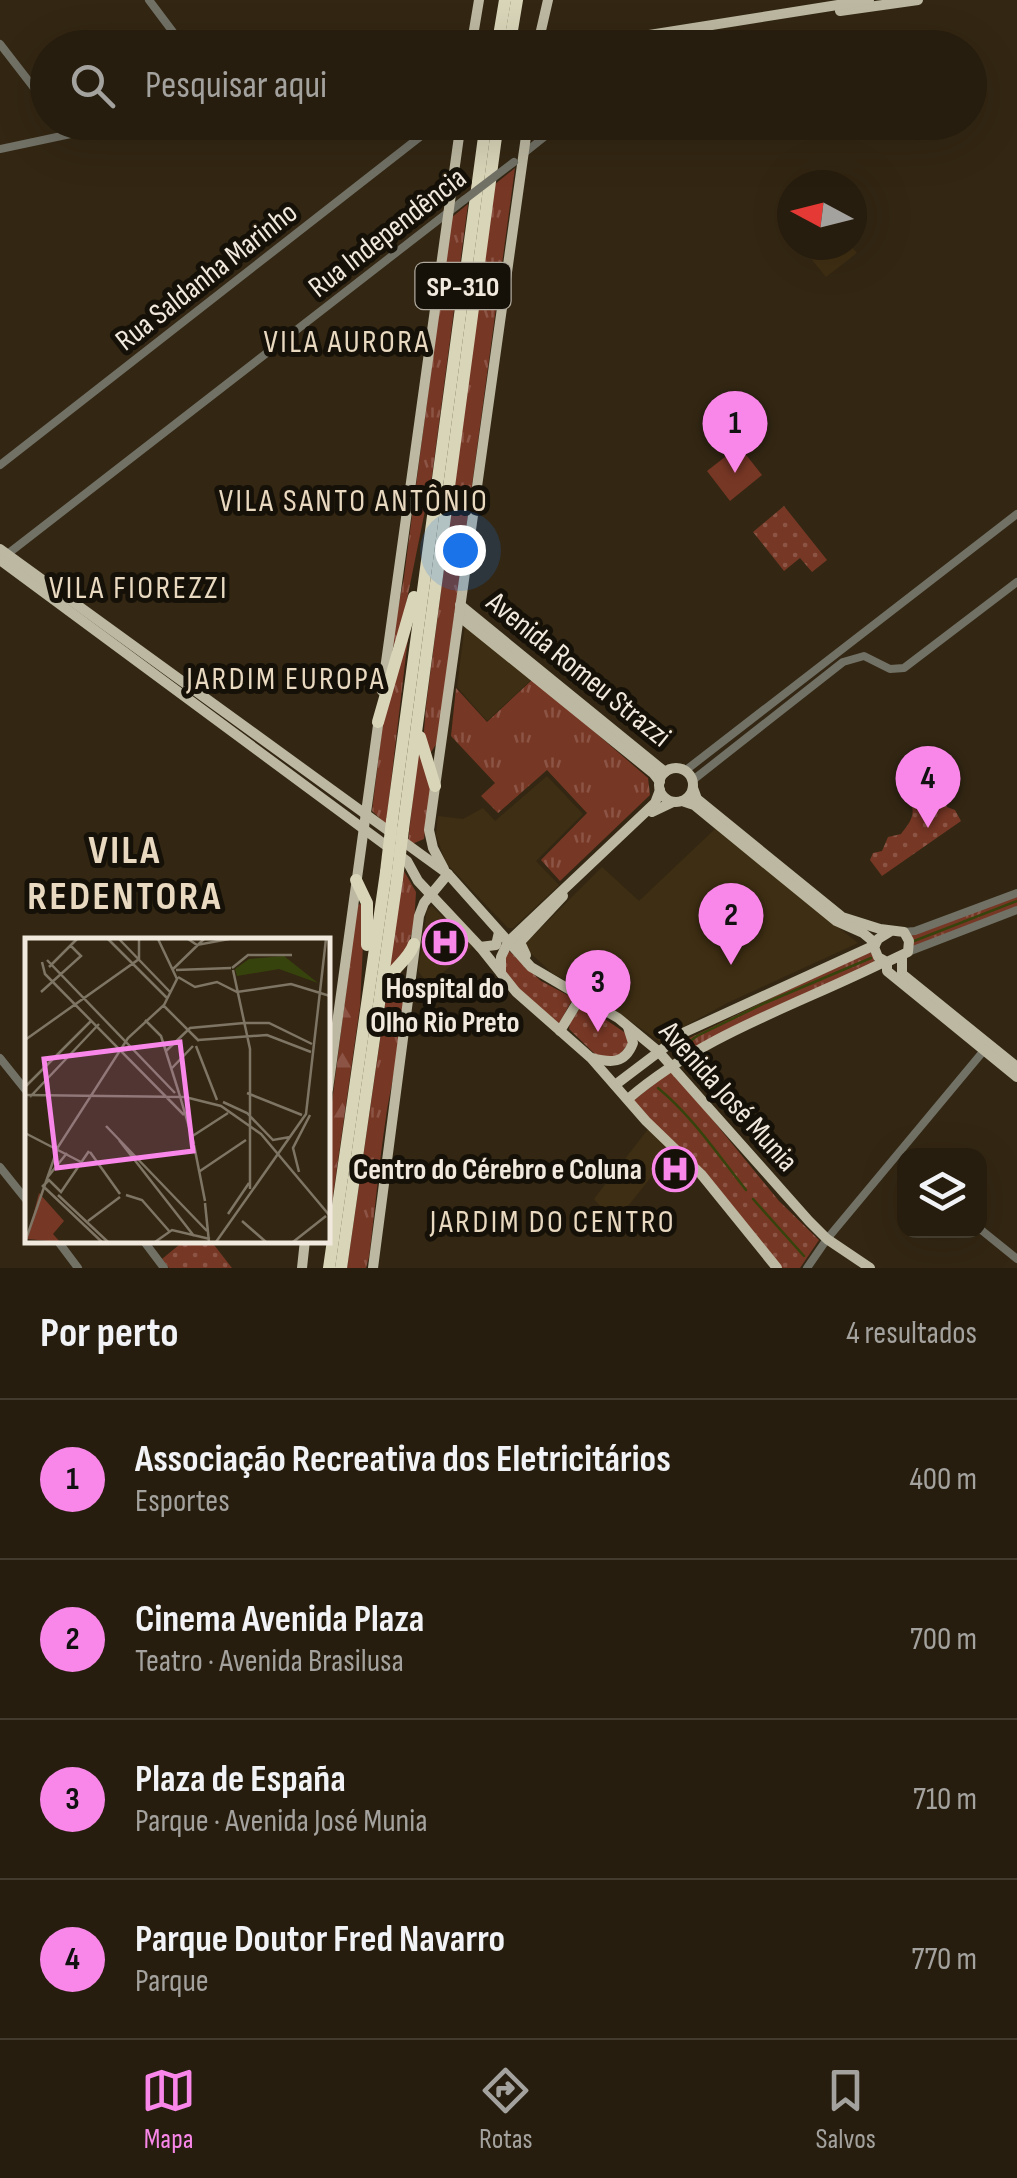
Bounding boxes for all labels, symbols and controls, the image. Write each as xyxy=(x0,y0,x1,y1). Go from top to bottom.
search box xyxy=(30,30,987,140)
icon: search xyxy=(65,58,120,113)
text: Pesquisar aqui xyxy=(145,63,327,108)
street label: Rua Independência xyxy=(302,160,474,305)
north arrow xyxy=(777,170,867,260)
street label: Rua Saldanha Marinho xyxy=(109,195,305,359)
road number: SP-310 xyxy=(416,263,510,309)
district label: VILA AURORA xyxy=(263,323,431,362)
pin: 1 xyxy=(702,390,768,473)
district label: VILA SANTO ANTÔNIO xyxy=(219,482,489,521)
your location xyxy=(435,525,486,576)
district label: VILA FIOREZZI xyxy=(49,569,229,608)
street label: Avenida Romeu Strazzi xyxy=(478,584,678,755)
district label: JARDIM EUROPA xyxy=(185,660,386,699)
pin: 4 xyxy=(896,746,960,828)
district label: VILA REDENTORA xyxy=(27,827,223,921)
pin: 2 xyxy=(698,882,764,965)
hospital icon: Hospital do Olho Rio Preto xyxy=(422,919,468,965)
inset map xyxy=(25,938,330,1243)
pin: 3 xyxy=(566,950,630,1032)
place label: Hospital do Olho Rio Preto xyxy=(370,971,520,1041)
street label: Avenida José Munia xyxy=(651,1013,805,1179)
hospital icon: Centro do Cérebro e Coluna xyxy=(652,1146,698,1192)
map controls xyxy=(897,1148,987,1238)
button: layers xyxy=(897,1148,987,1238)
place label: Centro do Cérebro e Coluna xyxy=(353,1152,642,1188)
district label: JARDIM DO CENTRO xyxy=(429,1203,676,1242)
text: Por perto xyxy=(40,1308,179,1359)
text: 4 resultados xyxy=(846,1314,977,1353)
text: Associação Recreativa dos Eletricitários xyxy=(135,1437,671,1482)
text: 1 xyxy=(66,1460,79,1499)
text: 400 m xyxy=(909,1460,977,1499)
text: Esportes xyxy=(135,1482,230,1521)
text: Cinema Avenida Plaza xyxy=(135,1597,424,1642)
text: 2 xyxy=(65,1620,80,1659)
text: 700 m xyxy=(910,1620,977,1659)
text: Teatro · Avenida Brasilusa xyxy=(135,1642,404,1681)
text: Plaza de España xyxy=(135,1757,346,1802)
text: 3 xyxy=(65,1780,80,1819)
text: 710 m xyxy=(913,1780,977,1819)
text: Parque · Avenida José Munia xyxy=(135,1802,428,1841)
text: Parque Doutor Fred Navarro xyxy=(135,1917,505,1962)
text: 4 xyxy=(65,1940,80,1979)
text: 770 m xyxy=(912,1940,977,1979)
text: Parque xyxy=(135,1962,209,2001)
tab: Mapa xyxy=(141,2063,196,2156)
tab: Rotas xyxy=(478,2063,533,2156)
tab: Salvos xyxy=(816,2063,876,2156)

